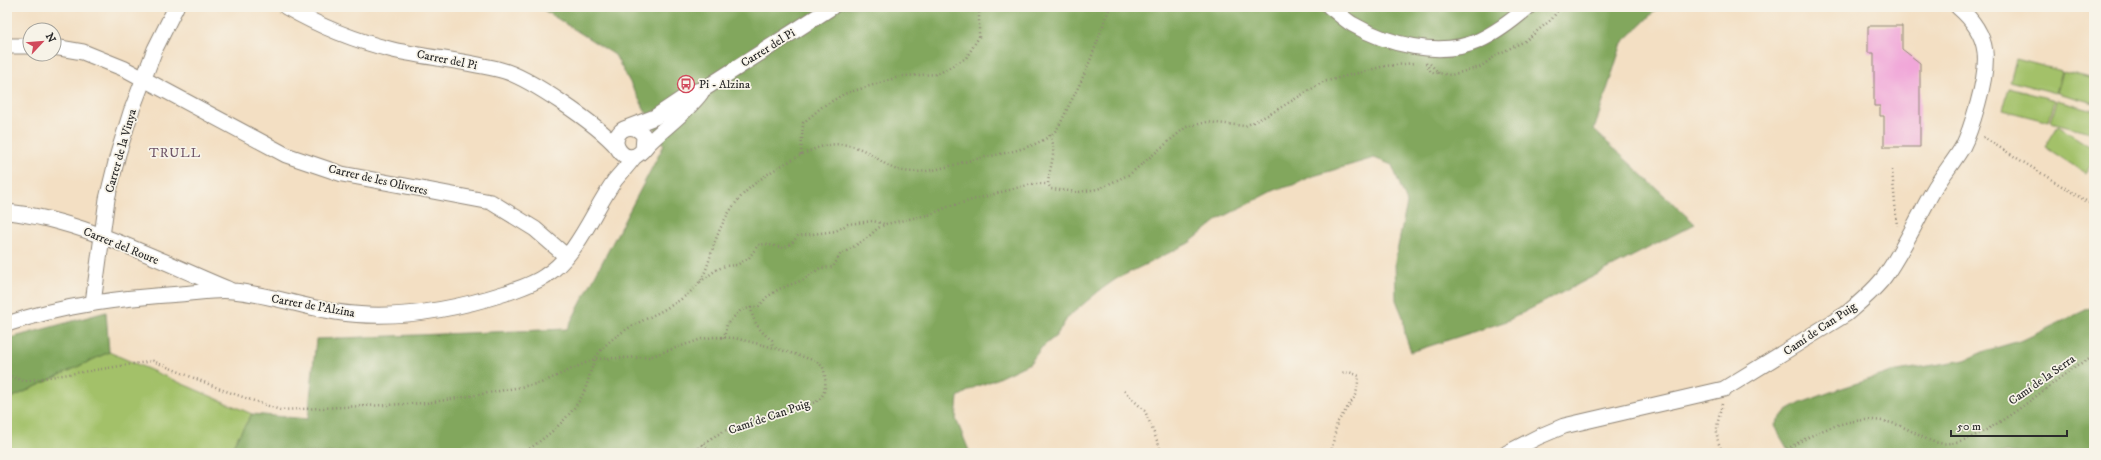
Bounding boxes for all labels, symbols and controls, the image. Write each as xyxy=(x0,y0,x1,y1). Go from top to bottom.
north arrow xyxy=(22,22,62,62)
street label: Carrer del Pi xyxy=(738,25,798,71)
text: N xyxy=(42,31,58,45)
street label: Carrer del Pi xyxy=(416,47,478,73)
bus stop icon: Pi - Alzina xyxy=(676,74,696,94)
place label: Pi - Alzina xyxy=(699,77,751,92)
street label: Carrer de la Vinya xyxy=(102,107,140,195)
district label: TRULL xyxy=(149,145,201,161)
street label: Carrer de les Oliveres xyxy=(327,161,429,199)
street label: Carrer del Roure xyxy=(81,224,161,268)
street label: Carrer de l'Alzina xyxy=(270,291,357,321)
street label: Camí de Can Puig xyxy=(1781,299,1860,359)
street label: Camí de la Serra xyxy=(2006,351,2079,408)
street label: Camí de Can Puig xyxy=(726,396,812,438)
scale bar xyxy=(1951,412,2067,438)
text: 50 m xyxy=(1957,419,1981,434)

